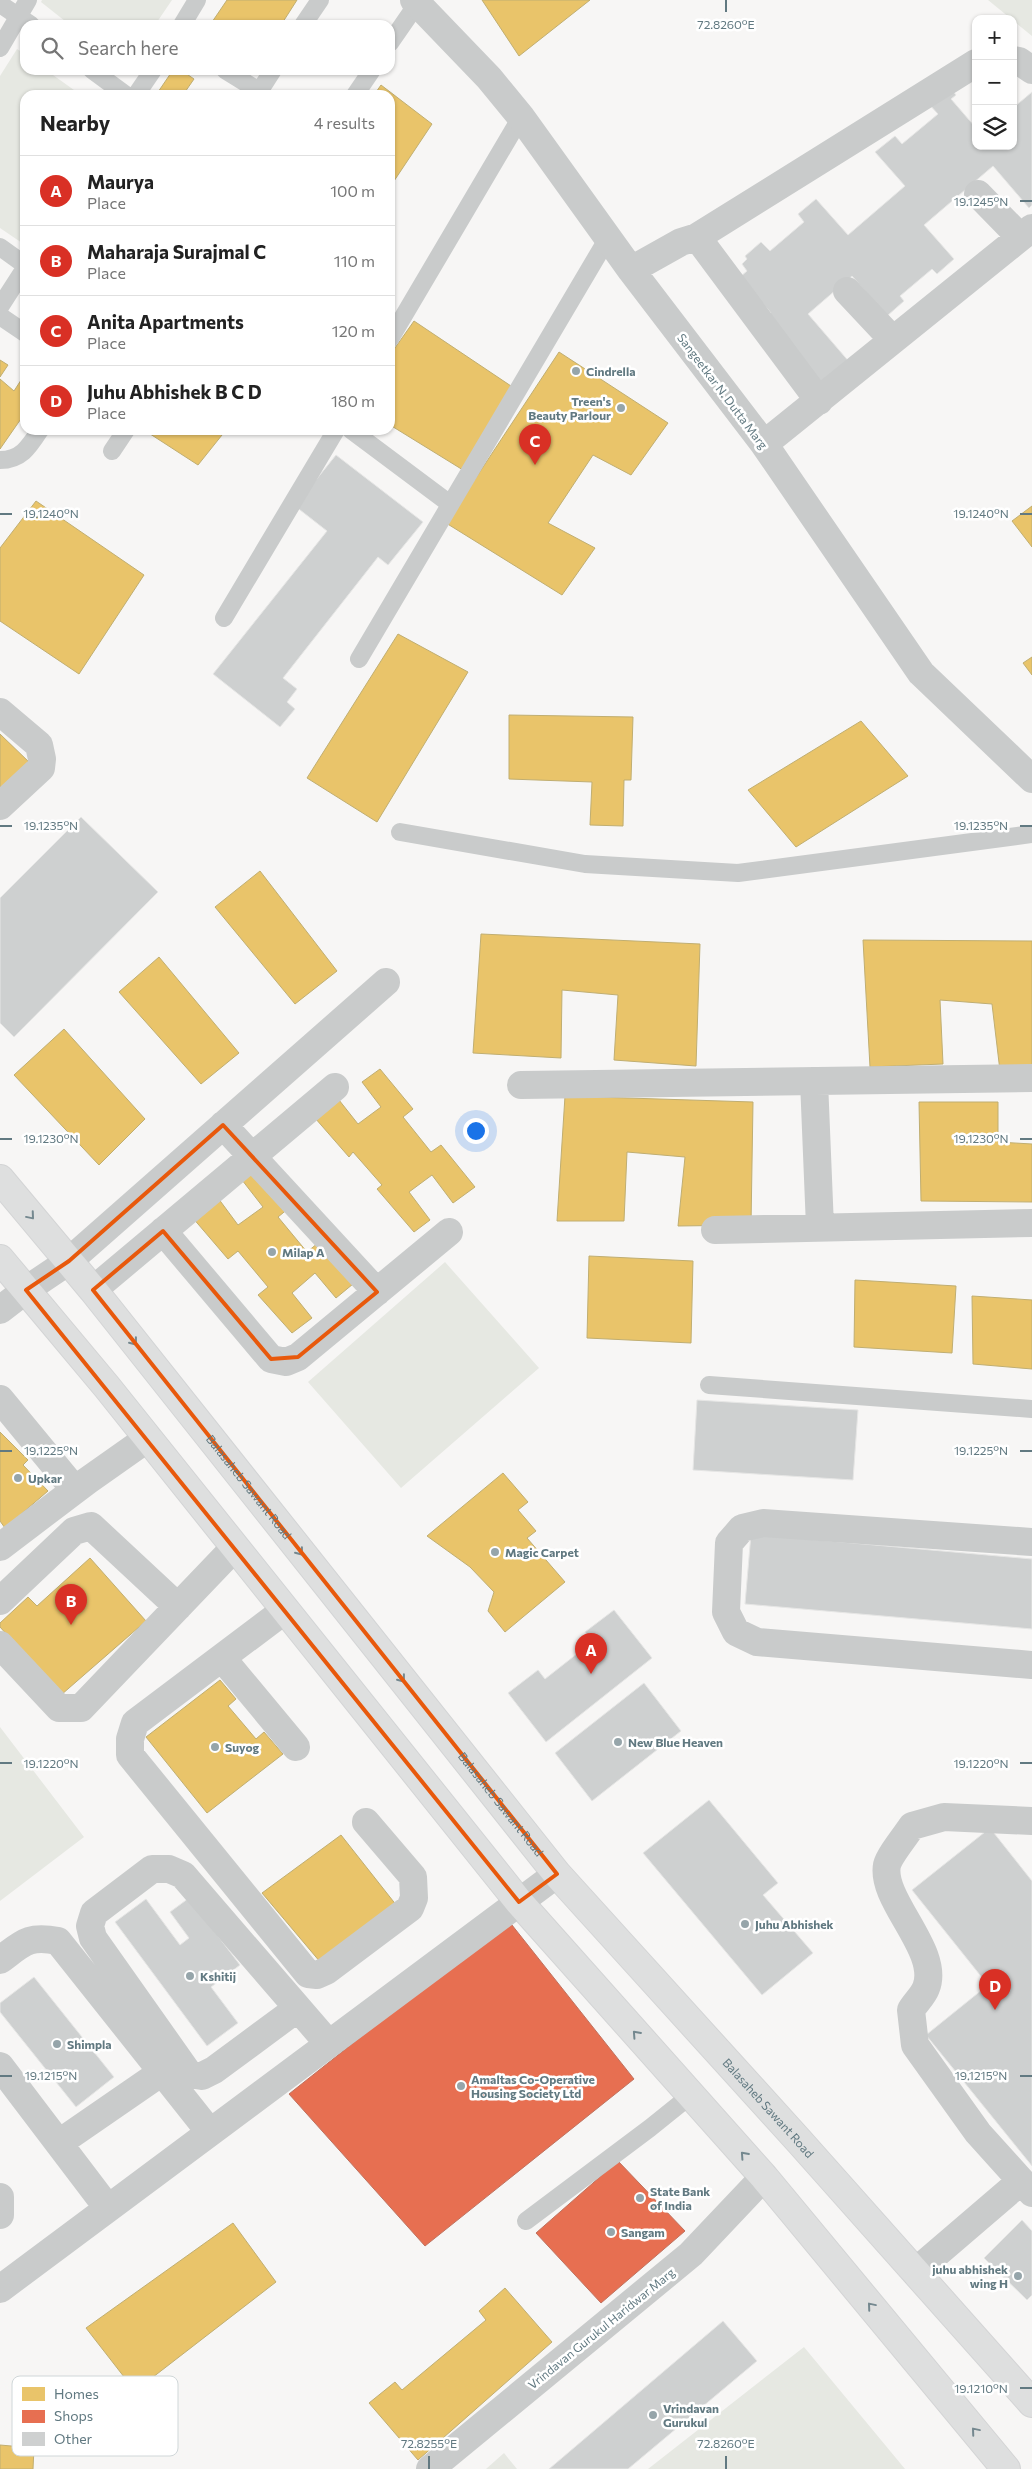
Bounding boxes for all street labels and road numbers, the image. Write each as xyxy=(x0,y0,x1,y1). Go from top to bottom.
street label: Sangeetkar N. Dutta Marg xyxy=(675,330,771,452)
street label: Balasaheb Sawant Road xyxy=(204,1432,295,1542)
street label: Balasaheb Sawant Road xyxy=(456,1749,547,1859)
street label: Balasaheb Sawant Road xyxy=(720,2055,817,2160)
street label: Vrindavan Gurukul Haridwar Marg xyxy=(525,2264,677,2391)

